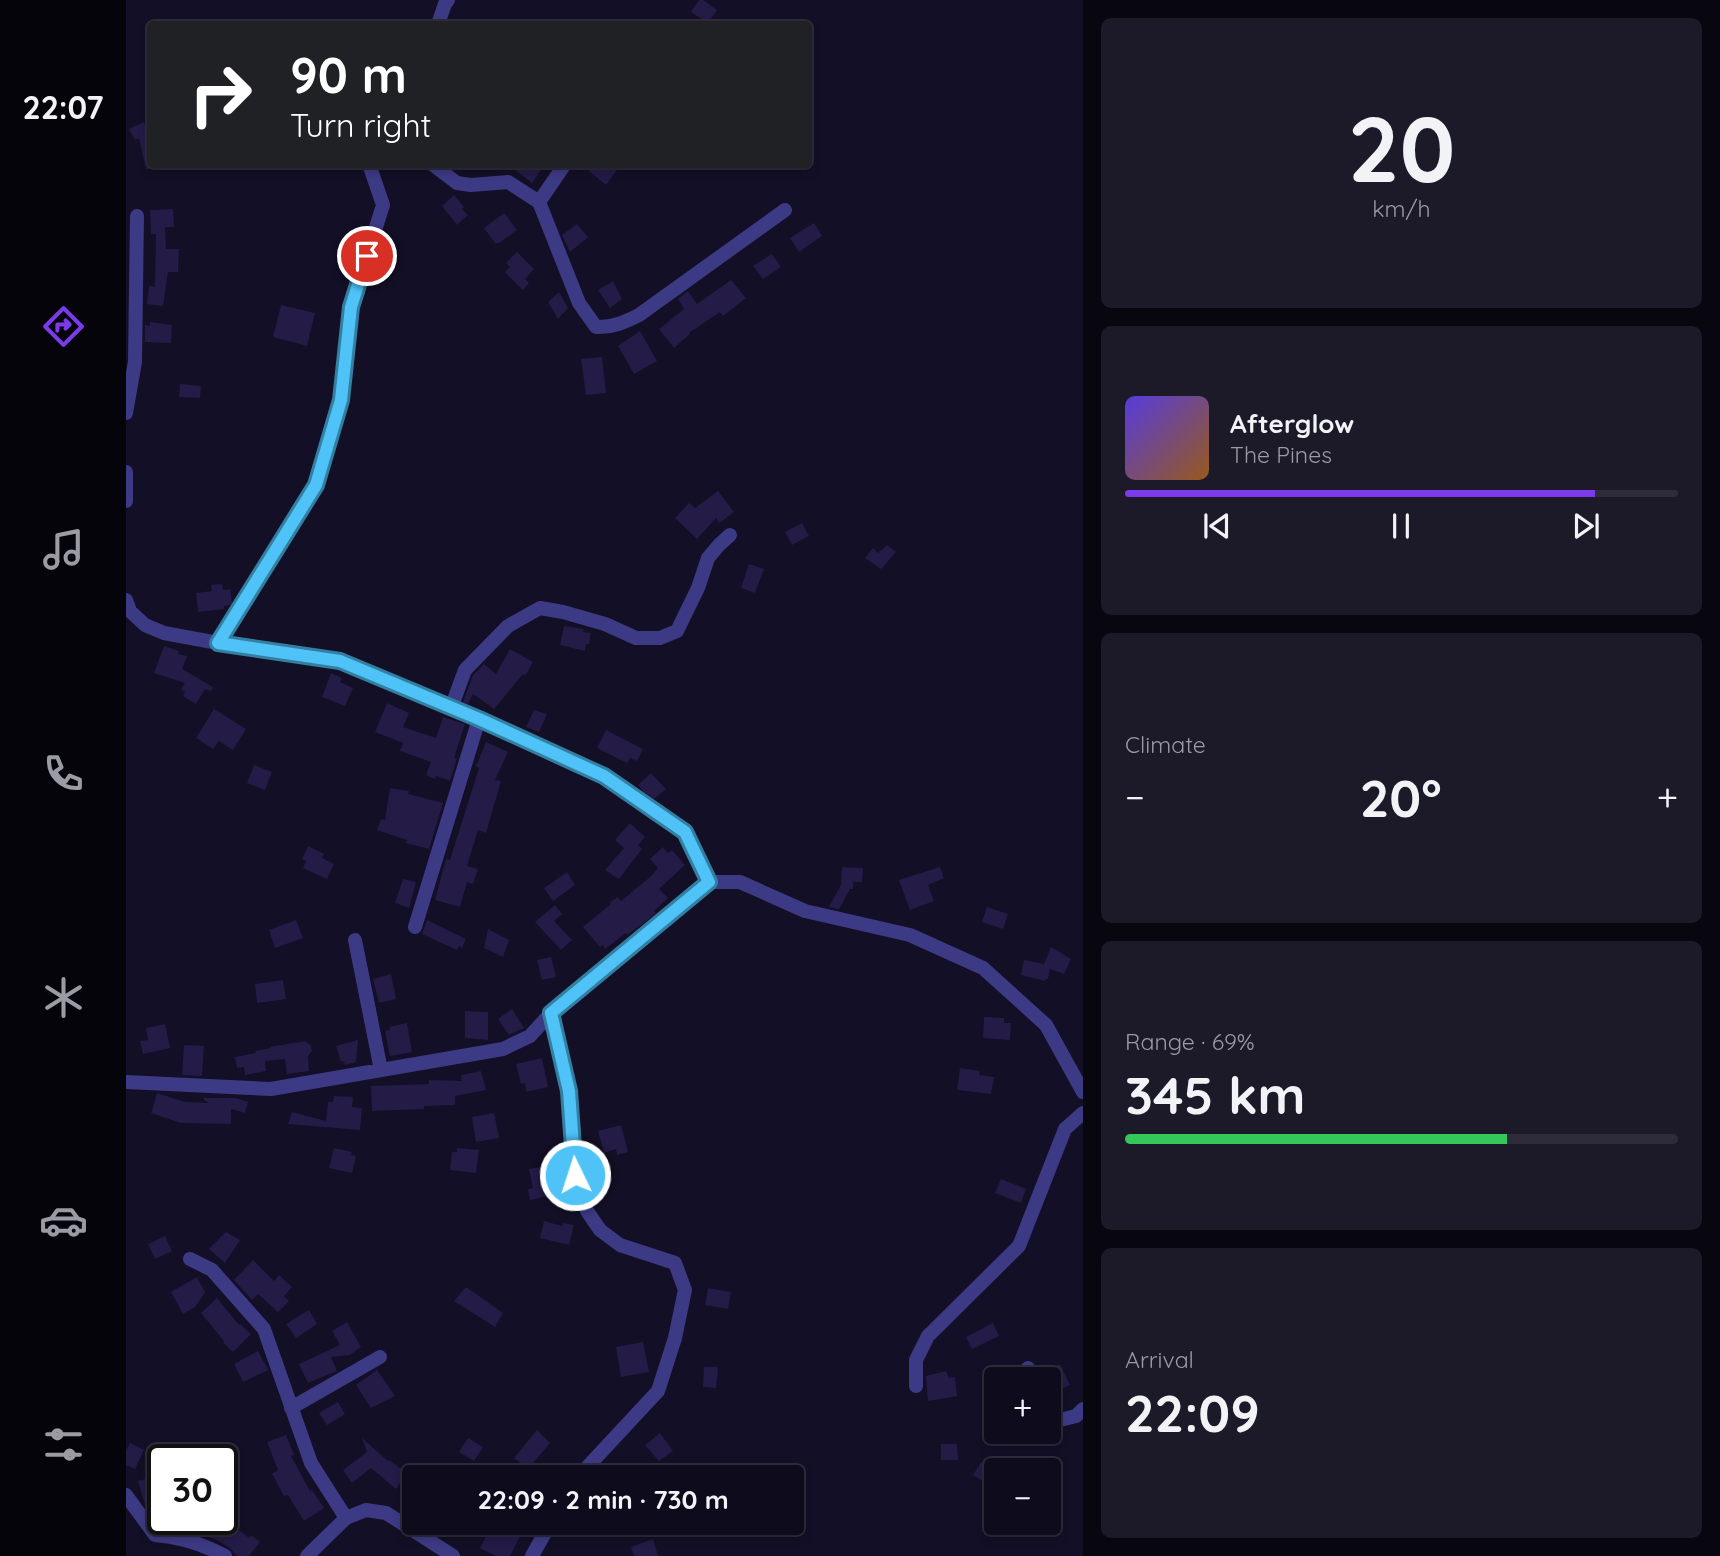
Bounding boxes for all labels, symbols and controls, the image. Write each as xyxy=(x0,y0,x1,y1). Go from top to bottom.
text: 90 m xyxy=(290,44,407,105)
icon: right xyxy=(175,49,266,140)
text: 22:07 xyxy=(22,87,104,127)
text: 20 xyxy=(1348,91,1455,205)
text: Turn right xyxy=(290,105,431,145)
text: km/h xyxy=(1372,194,1431,223)
pin xyxy=(337,226,397,286)
icon: arrive xyxy=(348,237,386,275)
icon: directions xyxy=(39,302,88,351)
text: Afterglow xyxy=(1230,407,1354,440)
text: The Pines xyxy=(1230,440,1332,469)
icon: previous xyxy=(1198,507,1236,545)
icon: pause xyxy=(1382,507,1420,545)
icon: next xyxy=(1567,507,1605,545)
icon: music xyxy=(39,525,88,574)
text: Climate xyxy=(1125,730,1206,759)
icon: phone xyxy=(39,749,88,798)
text: 20° xyxy=(1360,765,1442,830)
text: − xyxy=(1125,773,1145,821)
text: + xyxy=(1657,773,1678,821)
icon: climate xyxy=(39,973,88,1022)
text: Range · 69% xyxy=(1125,1027,1255,1056)
text: 345 km xyxy=(1125,1062,1306,1127)
position arrow xyxy=(538,1138,612,1212)
icon: car xyxy=(39,1196,88,1245)
text: Arrival xyxy=(1125,1345,1194,1374)
map controls xyxy=(984,1367,1061,1535)
button: + xyxy=(984,1367,1061,1444)
text: 22:09 xyxy=(1125,1380,1260,1445)
icon: filters xyxy=(39,1420,88,1469)
speed limit sign: 30 xyxy=(147,1444,238,1535)
button: − xyxy=(984,1458,1061,1535)
text: 22:09 · 2 min · 730 m xyxy=(477,1483,729,1516)

